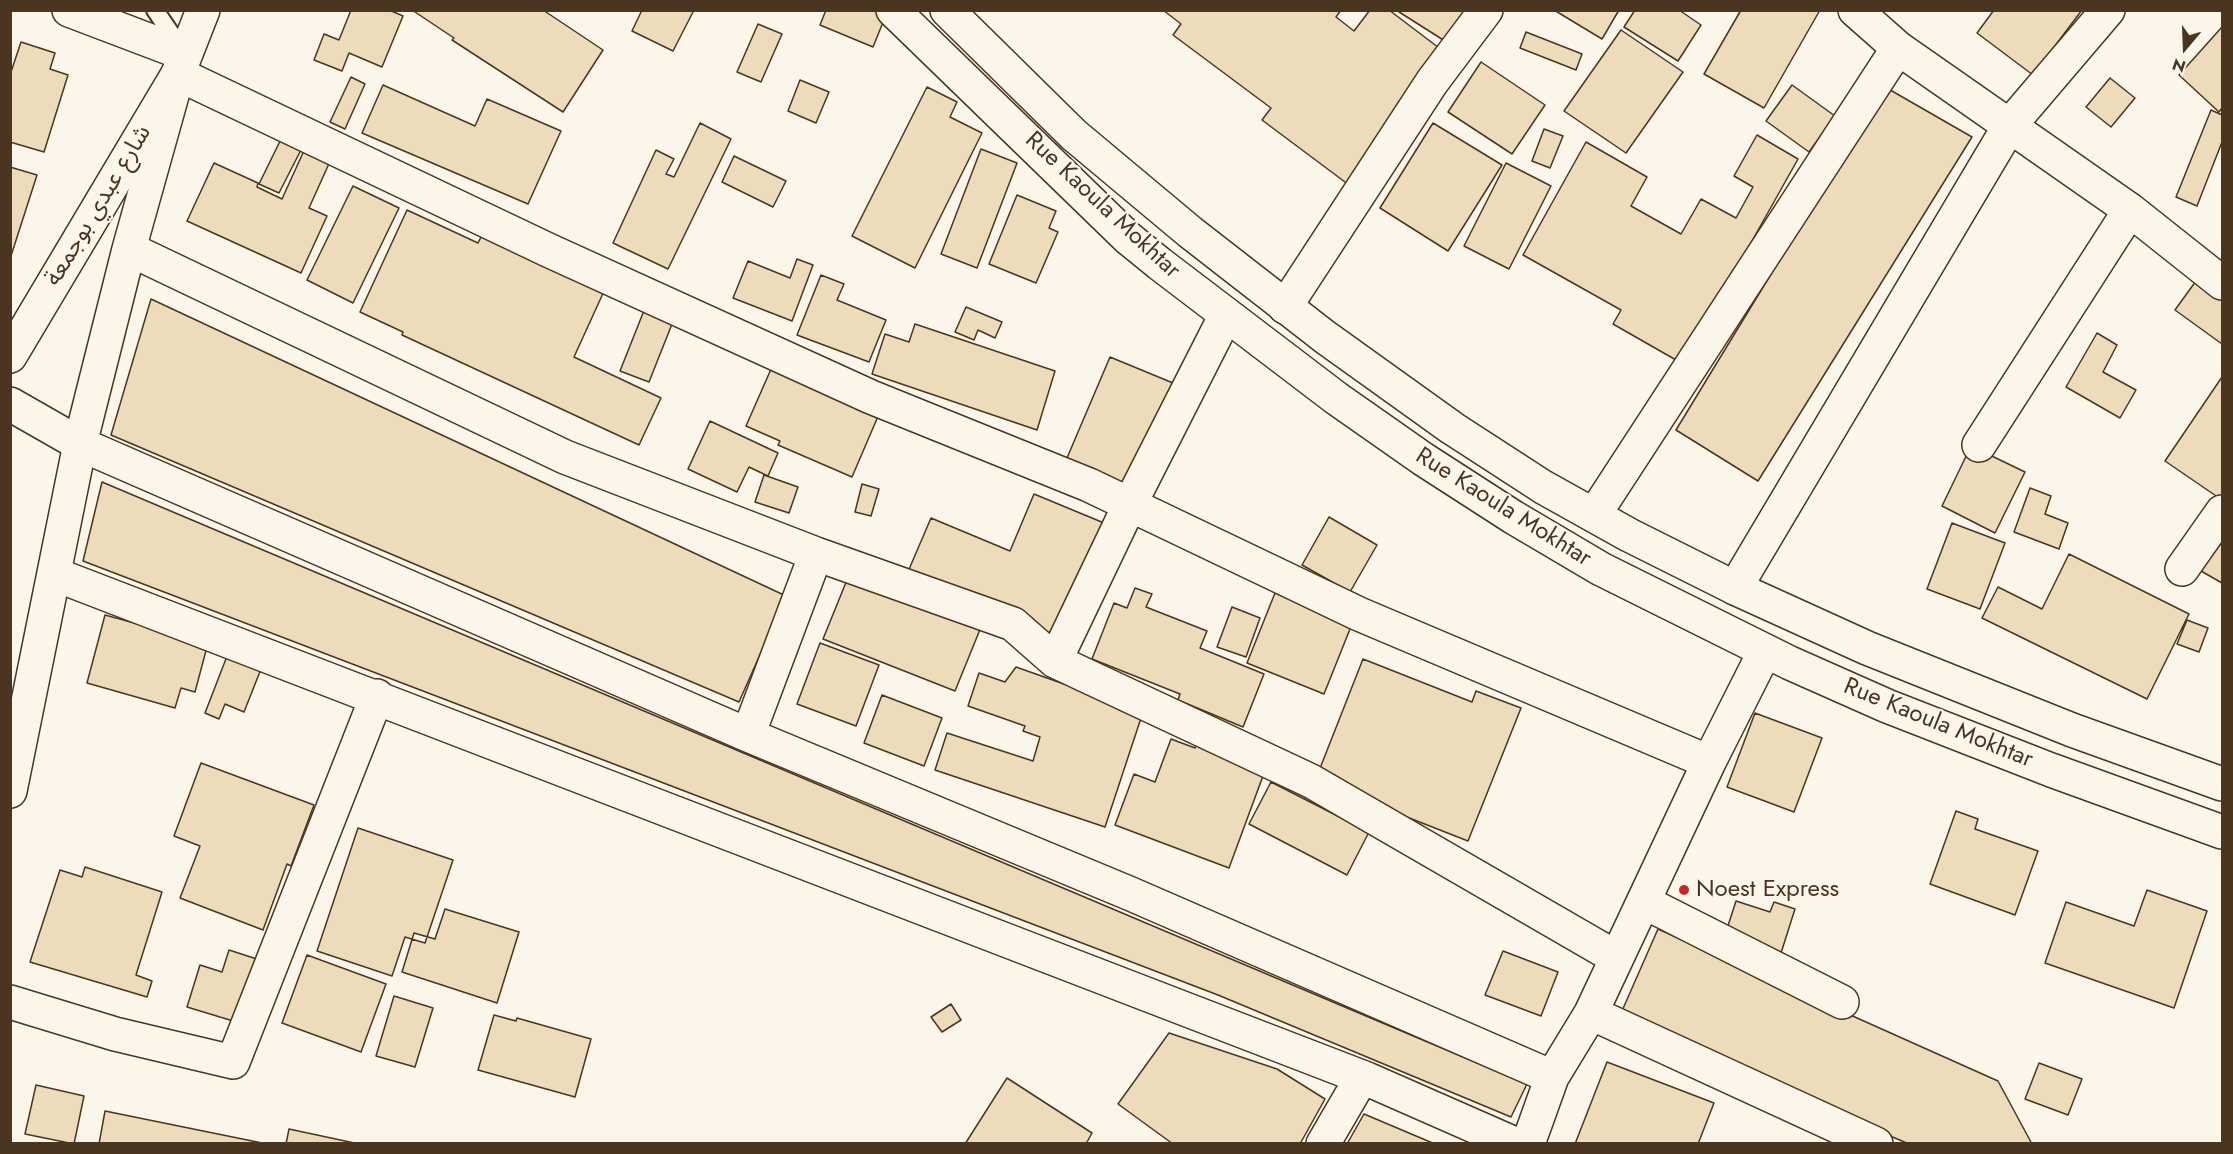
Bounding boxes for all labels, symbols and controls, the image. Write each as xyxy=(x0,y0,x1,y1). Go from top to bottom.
north arrow xyxy=(2155,18,2215,78)
text: N xyxy=(2169,53,2189,78)
street label: شارع عبدي بوجمعة xyxy=(40,120,158,292)
street label: Rue Kaoula Mokhtar xyxy=(1018,127,1186,285)
street label: Rue Kaoula Mokhtar xyxy=(1410,442,1596,574)
street label: Rue Kaoula Mokhtar xyxy=(1839,673,2037,775)
place label: Noest Express xyxy=(1696,876,1839,904)
marker: Noest Express xyxy=(1677,883,1691,897)

